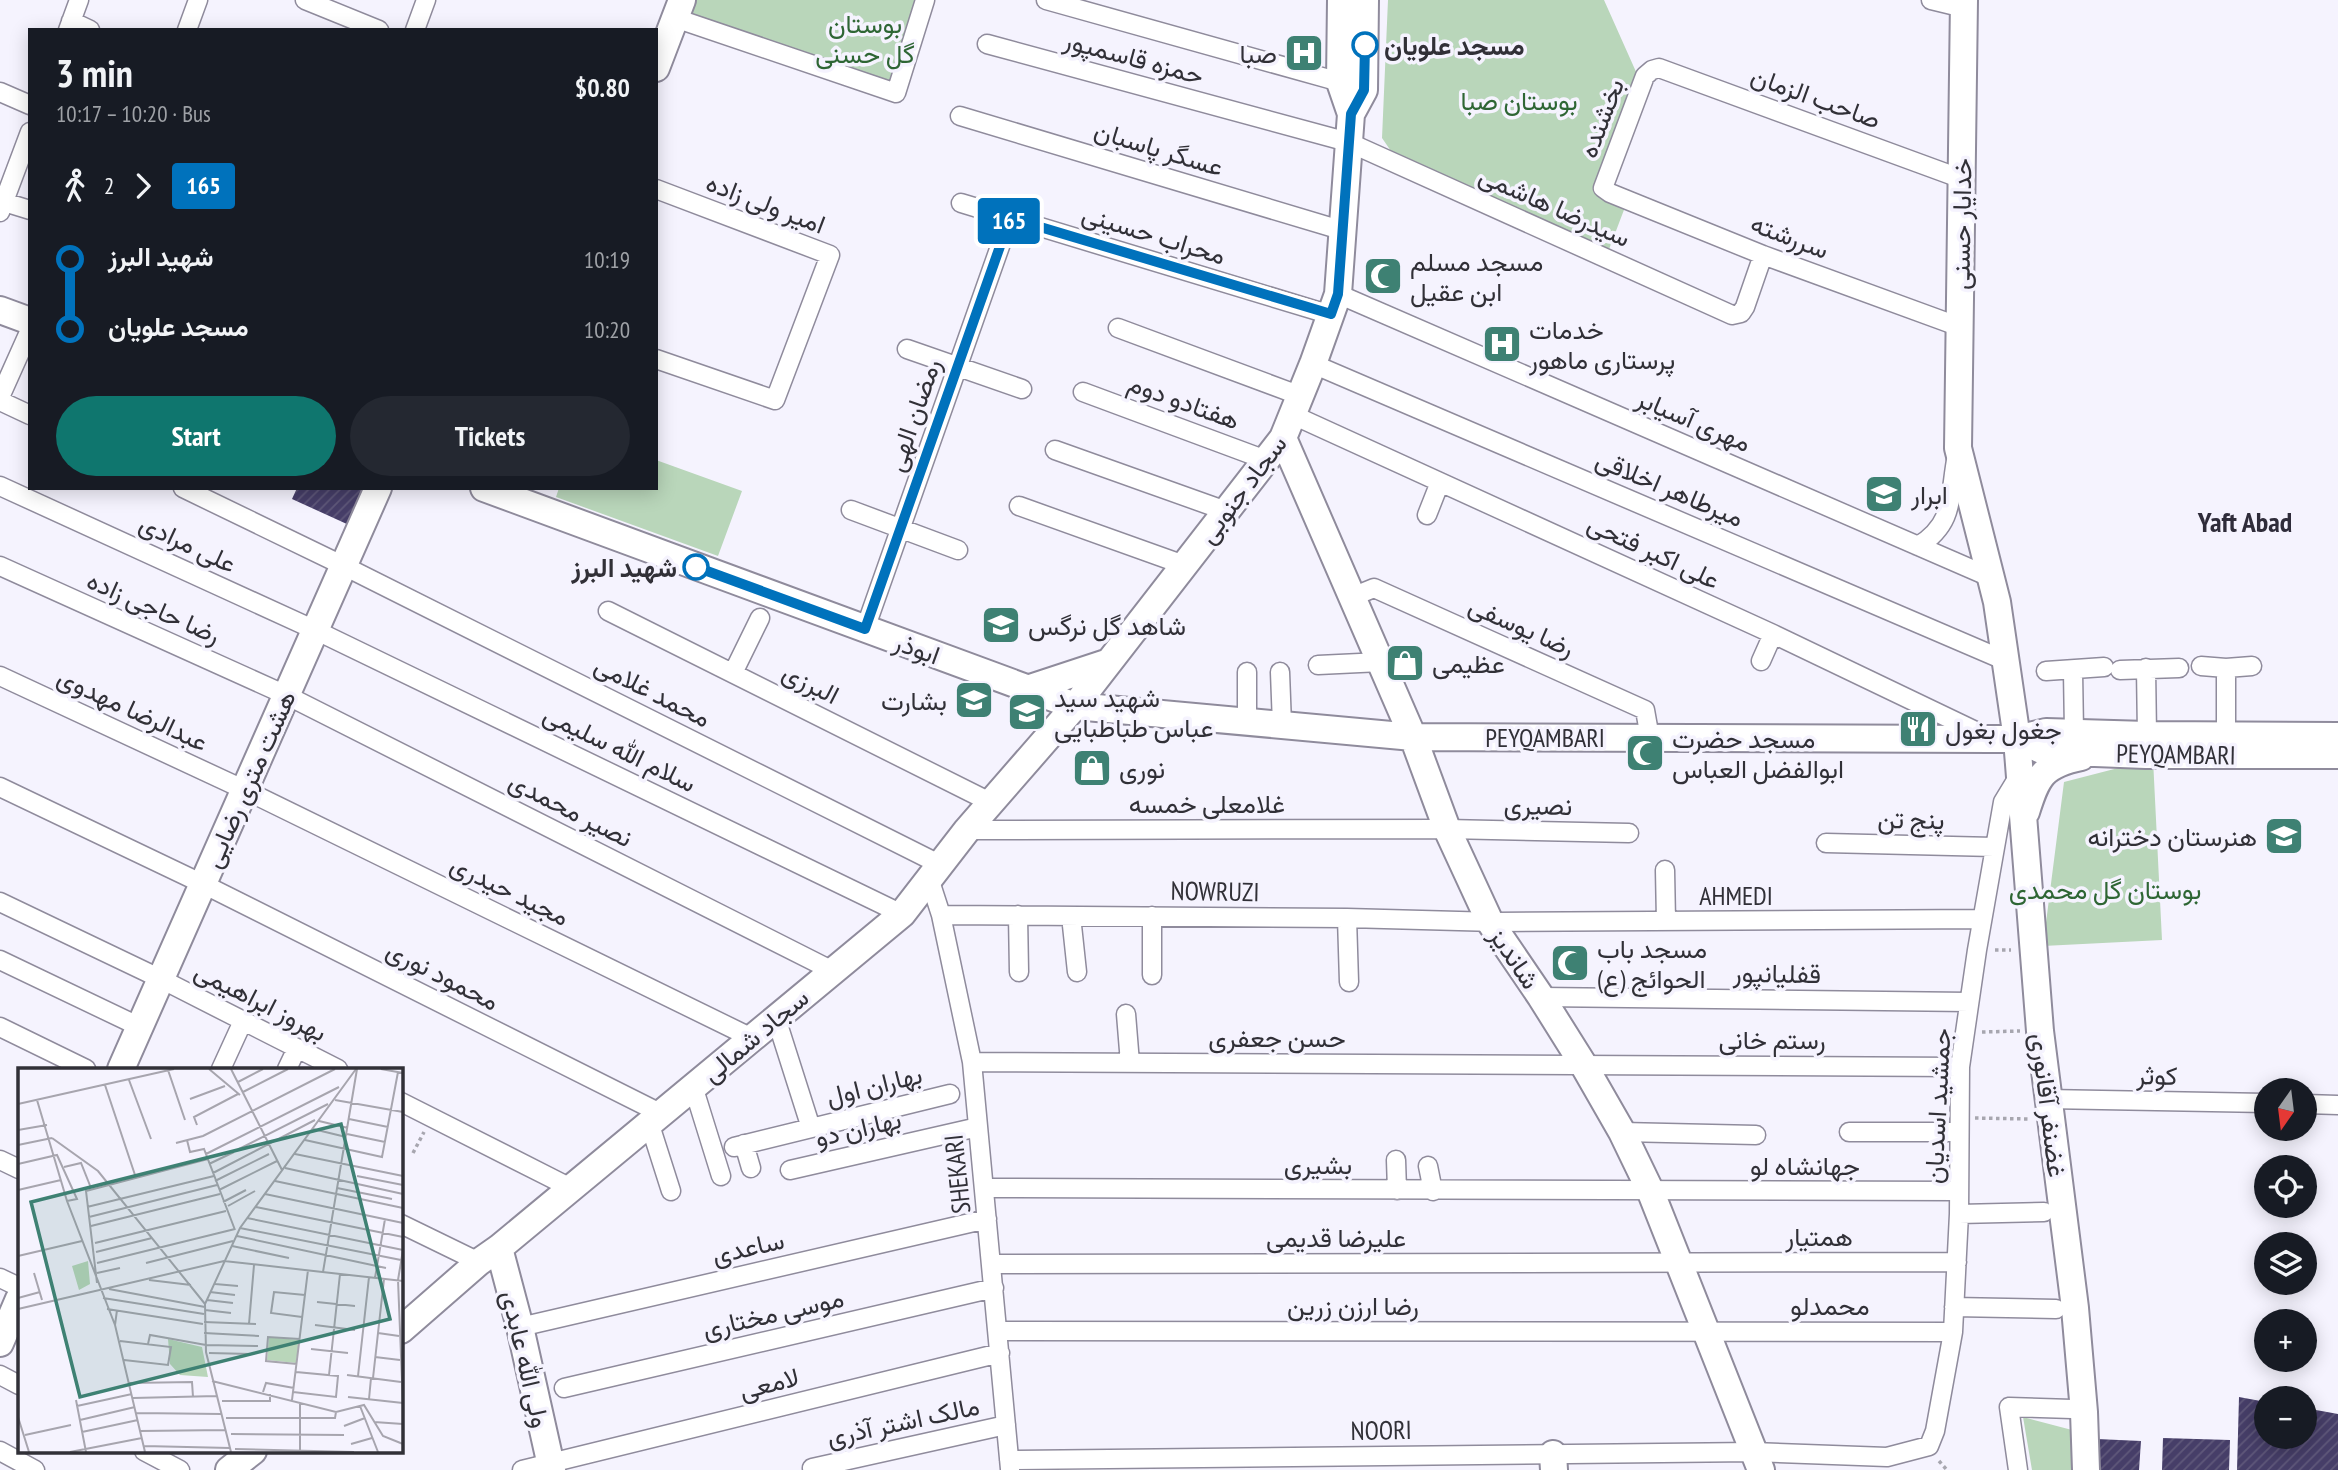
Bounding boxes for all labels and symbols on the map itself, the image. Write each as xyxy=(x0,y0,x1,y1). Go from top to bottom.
park label: بوستان گل حسنی xyxy=(815,7,915,70)
street label: حمزه قاسمپور xyxy=(1059,22,1208,93)
place label: مسجد علویان xyxy=(1384,29,1525,62)
hospital icon: صبا xyxy=(1283,32,1325,74)
marker: مسجد علویان xyxy=(1352,32,1378,58)
place label: صبا xyxy=(1239,37,1277,70)
street label: صاحب الزمان xyxy=(1747,58,1885,136)
street label: بخشنده xyxy=(1571,74,1631,162)
park label: بوستان صبا xyxy=(1460,84,1578,117)
street label: عسگر پاسبان xyxy=(1090,113,1228,185)
street label: سیدرضا هاشمی xyxy=(1474,158,1636,254)
street label: خدایار حسنی xyxy=(1943,158,1979,290)
street label: امیر ولی زاده xyxy=(702,165,830,241)
street label: محراب حسینی xyxy=(1078,197,1230,271)
line badge: 165 xyxy=(969,198,1049,244)
street label: سررشته xyxy=(1746,206,1834,266)
place label: مسجد مسلم ابن عقیل xyxy=(1410,245,1543,308)
mosque icon: مسجد مسلم ابن عقیل xyxy=(1362,255,1404,297)
place label: خدمات پرستاری ماهور xyxy=(1528,313,1675,378)
hospital icon: خدمات پرستاری ماهور xyxy=(1481,323,1523,365)
street label: رمضان الهی xyxy=(878,354,948,476)
street label: هفتادو دوم xyxy=(1123,366,1244,437)
street label: مهری آسیابر xyxy=(1631,381,1756,459)
street label: سجاد جنوبی xyxy=(1190,428,1294,550)
street label: میرطاهر اخلاقی xyxy=(1591,442,1749,534)
school or university icon: ابرار xyxy=(1863,473,1905,515)
place label: ابرار xyxy=(1910,478,1948,511)
district label: Yaft Abad xyxy=(2197,503,2292,540)
street label: علی مرادی xyxy=(134,506,242,580)
street label: علی اکبر فتحی xyxy=(1583,506,1725,596)
place label: شهید البرز xyxy=(571,551,677,584)
marker: شهید البرز xyxy=(683,554,709,580)
street label: رضا حاجی زاده xyxy=(82,563,226,651)
street label: رضا یوسفی xyxy=(1464,588,1580,664)
school or university icon: شاهد گل نرگس xyxy=(980,604,1022,646)
place label: شاهد گل نرگس xyxy=(1028,609,1186,642)
street label: ابوذر xyxy=(889,624,945,671)
shop icon: عظیمی xyxy=(1384,642,1426,684)
place label: عظیمی xyxy=(1432,647,1505,680)
street label: محمد غلامی xyxy=(589,648,717,734)
street label: البرزی xyxy=(777,655,845,711)
street label: عبدالرضا مهدوی xyxy=(52,660,214,758)
school or university icon: بشارت xyxy=(953,679,995,721)
place label: شهید سید عباس طباطبایی xyxy=(1054,681,1214,744)
place label: بشارت xyxy=(881,684,947,717)
street label: هشت متری رضایی xyxy=(195,685,303,873)
school or university icon: شهید سید عباس طباطبایی xyxy=(1006,691,1048,733)
street label: سلام الله سلیمی xyxy=(538,697,702,800)
restaurant icon: جغول بغول xyxy=(1897,708,1939,750)
place label: جغول بغول xyxy=(1945,713,2062,746)
street label: PEYQAMBARI xyxy=(1485,721,1605,754)
place label: مسجد حضرت ابوالفضل العباس xyxy=(1672,722,1844,785)
mosque icon: مسجد حضرت ابوالفضل العباس xyxy=(1624,732,1666,774)
street label: PEYQAMBARI xyxy=(2116,736,2236,772)
shop icon: نوری xyxy=(1071,747,1113,789)
place label: نوری xyxy=(1119,752,1165,785)
street label: نصیر محمدی xyxy=(504,764,638,854)
street label: غلامعلی خمسه xyxy=(1129,787,1285,820)
street label: نصیری xyxy=(1503,788,1573,822)
street label: پنج تن xyxy=(1877,802,1945,838)
school or university icon: هنرستان دخترانه xyxy=(2263,815,2305,857)
place label: هنرستان دخترانه xyxy=(2087,820,2257,853)
street label: مجید حیدری xyxy=(445,847,575,933)
park label: بوستان گل محمدی xyxy=(2009,873,2201,906)
street label: NOWRUZI xyxy=(1170,874,1260,908)
street label: AHMEDI xyxy=(1699,879,1773,912)
street label: شاندیز xyxy=(1482,920,1548,995)
place label: مسجد باب الحوائج (ع) xyxy=(1597,932,1707,997)
street label: محمود نوری xyxy=(381,933,505,1017)
mosque icon: مسجد باب الحوائج (ع) xyxy=(1549,942,1591,984)
street label: بهروز ابراهیمی xyxy=(189,954,333,1048)
street label: قفلیانپور xyxy=(1732,956,1821,992)
street label: سجاد شمالی xyxy=(695,981,815,1089)
street label: حسن جعفری xyxy=(1208,1021,1346,1054)
street label: رستم خانی xyxy=(1718,1023,1826,1057)
street label: جمشید اسدیان xyxy=(1916,1027,1958,1185)
street label: غضنفر آقانوری xyxy=(2024,1031,2074,1179)
street label: بهاران اول xyxy=(823,1057,925,1113)
street label: کوثر xyxy=(2135,1058,2178,1092)
inset map xyxy=(18,1068,402,1452)
north arrow xyxy=(2254,1078,2317,1141)
street label: بهاران دو xyxy=(812,1102,904,1154)
street label: SHEKARI xyxy=(936,1133,978,1215)
street label: بشیری xyxy=(1284,1148,1352,1181)
street label: جهانشاه لو xyxy=(1750,1149,1860,1182)
street label: همتیار xyxy=(1784,1220,1853,1253)
street label: علیرضا قدیمی xyxy=(1266,1221,1406,1254)
street label: ساعدی xyxy=(709,1223,787,1271)
street label: موسی مختاری xyxy=(699,1281,847,1345)
street label: ولی الله عابدی xyxy=(494,1287,558,1431)
street label: رضا ارزن زرین xyxy=(1287,1289,1419,1322)
street label: محمدلو xyxy=(1790,1289,1870,1322)
street label: لامعی xyxy=(736,1360,802,1406)
street label: مالک اشتر آذری xyxy=(824,1389,982,1453)
street label: NOORI xyxy=(1350,1413,1412,1447)

